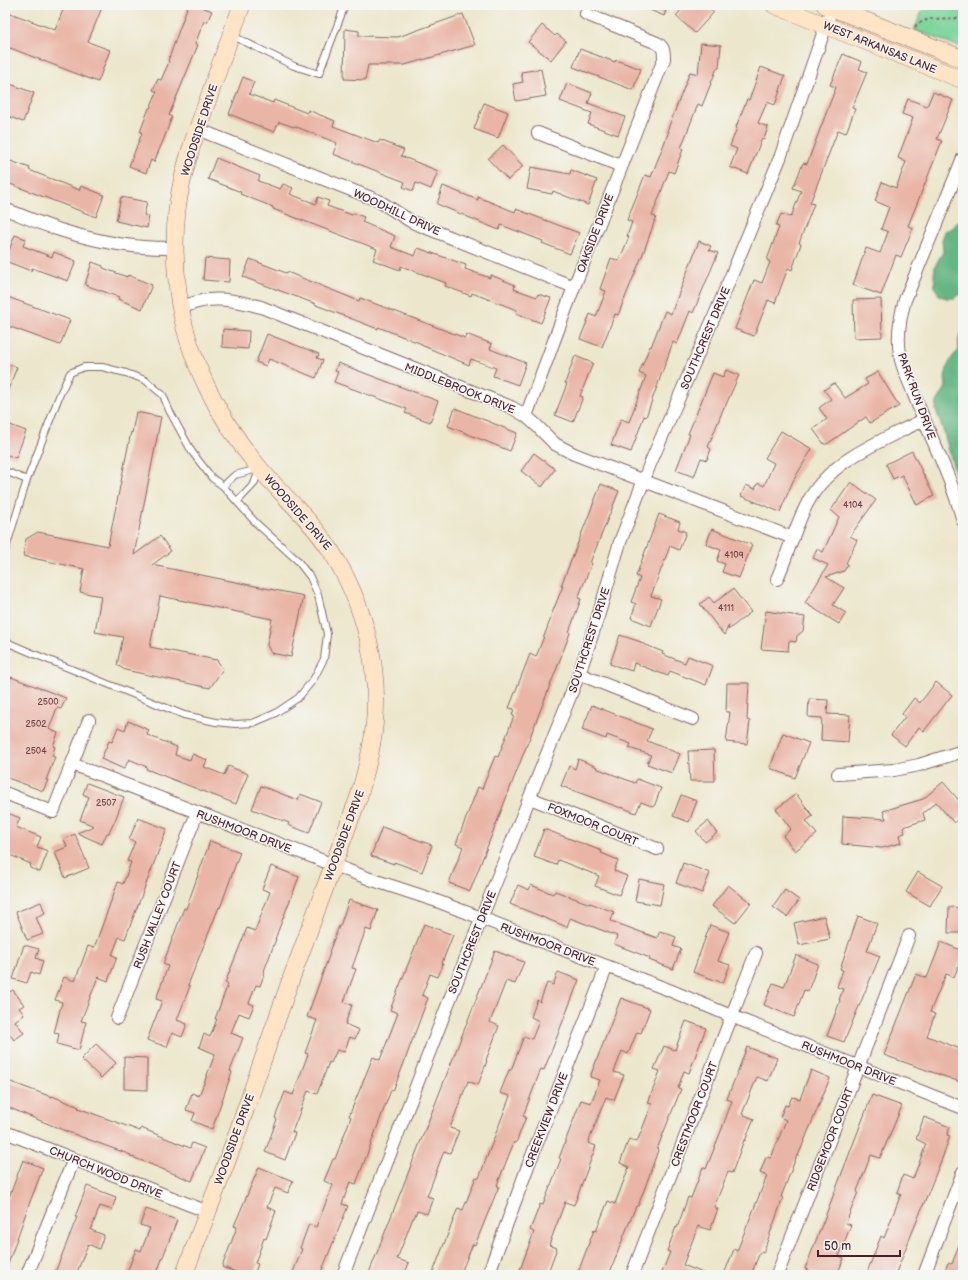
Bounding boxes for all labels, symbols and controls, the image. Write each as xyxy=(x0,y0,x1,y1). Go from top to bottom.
street label: WEST ARKANSAS LANE xyxy=(821,19,939,76)
street label: WOODSIDE DRIVE xyxy=(178,83,220,178)
street label: WOODHILL DRIVE xyxy=(351,187,442,238)
street label: OAKSIDE DRIVE xyxy=(574,192,616,274)
street label: SOUTHCREST DRIVE xyxy=(678,285,733,391)
street label: PARK RUN DRIVE xyxy=(895,351,938,441)
street label: MIDDLEBROOK DRIVE xyxy=(403,360,517,417)
street label: WOODSIDE DRIVE xyxy=(261,472,334,553)
house number: 4104 xyxy=(843,500,863,511)
house number: 4109 xyxy=(724,550,744,561)
street label: SOUTHCREST DRIVE xyxy=(566,586,613,694)
house number: 4111 xyxy=(718,603,734,614)
house number: 2500 xyxy=(37,697,59,708)
house number: 2502 xyxy=(25,719,47,730)
house number: 2504 xyxy=(25,746,47,757)
street label: WOODSIDE DRIVE xyxy=(322,788,367,882)
house number: 2507 xyxy=(96,798,117,809)
street label: FOXMOOR COURT xyxy=(546,800,640,849)
street label: RUSHMOOR DRIVE xyxy=(194,807,293,856)
street label: RUSH VALLEY COURT xyxy=(131,859,184,971)
street label: SOUTHCREST DRIVE xyxy=(446,889,499,996)
street label: RUSHMOOR DRIVE xyxy=(498,920,597,969)
street label: RUSHMOOR DRIVE xyxy=(800,1039,898,1088)
street label: CRESTMOOR COURT xyxy=(668,1059,721,1169)
street label: CREEKVIEW DRIVE xyxy=(522,1071,571,1170)
street label: RIDGEMOOR COURT xyxy=(805,1085,856,1193)
street label: WOODSIDE DRIVE xyxy=(212,1092,257,1186)
street label: CHURCH WOOD DRIVE xyxy=(47,1144,164,1201)
scale bar xyxy=(818,1232,900,1258)
text: 50 m xyxy=(824,1239,851,1254)

